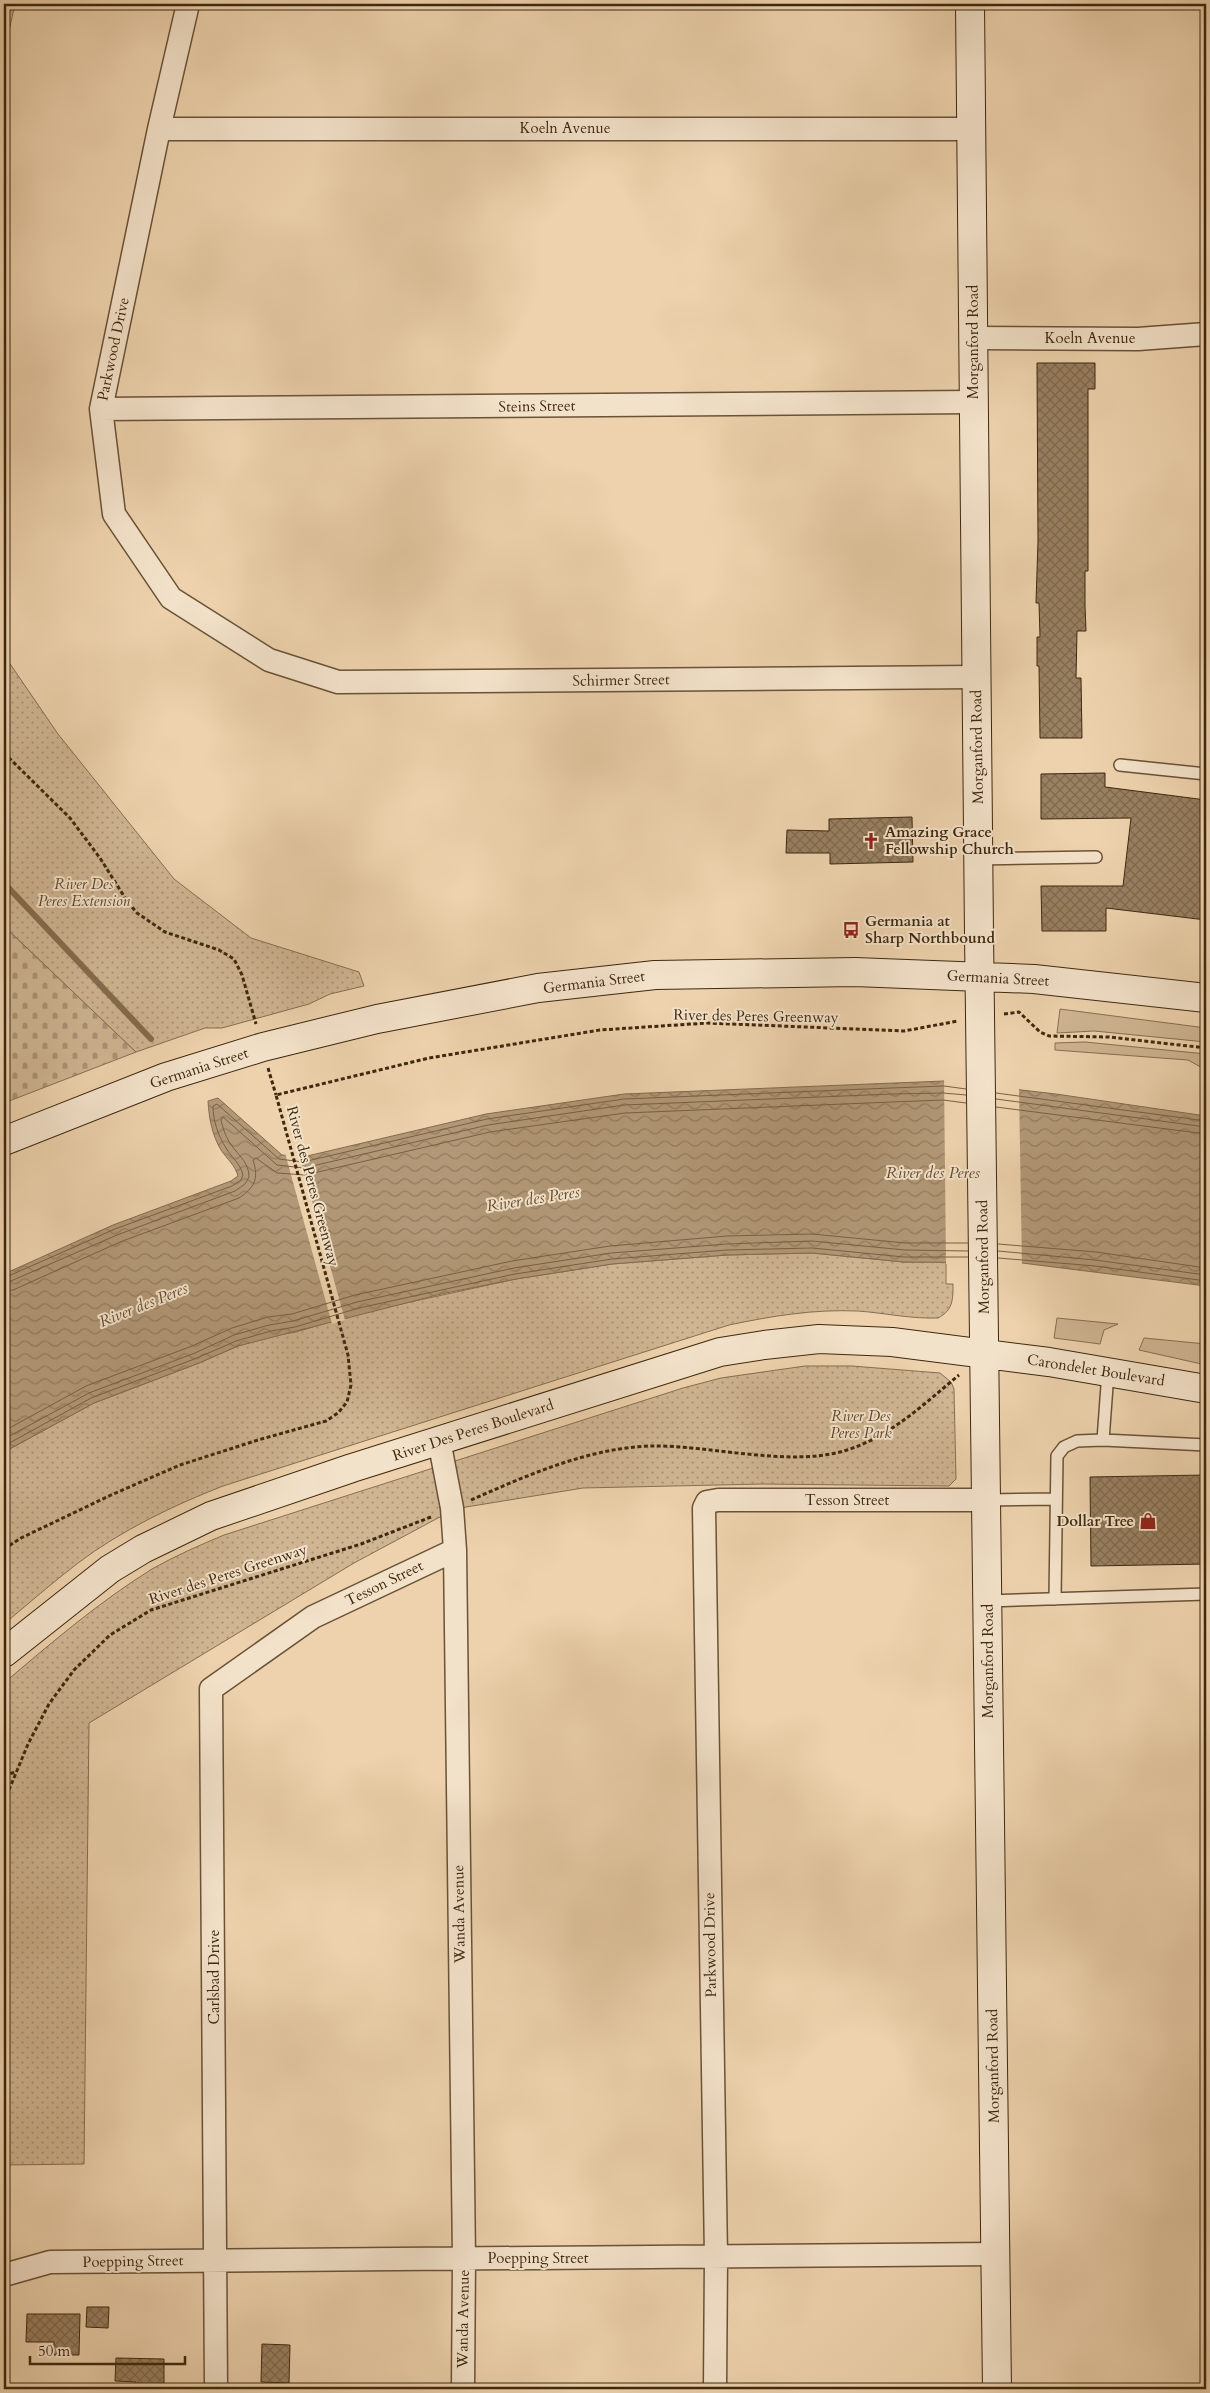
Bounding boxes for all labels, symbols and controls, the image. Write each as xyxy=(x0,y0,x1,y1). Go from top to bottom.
street label: Koeln Avenue xyxy=(519,118,611,138)
street label: Morganford Road xyxy=(963,285,983,399)
street label: Parkwood Drive xyxy=(92,295,134,403)
street label: Koeln Avenue xyxy=(1044,328,1136,348)
street label: Steins Street xyxy=(498,395,576,417)
street label: Schirmer Street xyxy=(572,669,670,691)
street label: Morganford Road xyxy=(966,690,988,804)
place label: Amazing Grace Fellowship Church xyxy=(885,822,1014,859)
church icon: Amazing Grace Fellowship Church xyxy=(861,831,881,851)
park label: River Des Peres Extension xyxy=(38,874,131,911)
place label: Germania at Sharp Northbound xyxy=(865,911,995,948)
bus stop icon: Germania at Sharp Northbound xyxy=(841,920,861,940)
street label: Germania Street xyxy=(946,965,1050,991)
street label: Germania Street xyxy=(542,966,646,998)
street label: River des Peres Greenway xyxy=(673,1005,839,1027)
street label: Germania Street xyxy=(147,1043,251,1093)
street label: River des Peres Greenway xyxy=(282,1104,344,1268)
water label: River des Peres xyxy=(886,1162,981,1184)
water label: River des Peres xyxy=(485,1181,582,1217)
street label: Morganford Road xyxy=(972,1200,994,1314)
water label: River des Peres xyxy=(96,1277,192,1333)
street label: Carondelet Boulevard xyxy=(1026,1349,1166,1391)
street label: River Des Peres Boulevard xyxy=(390,1394,556,1466)
park label: River Des Peres Park xyxy=(830,1406,892,1443)
street label: Tesson Street xyxy=(805,1490,890,1510)
place label: Dollar Tree xyxy=(1056,1511,1134,1531)
shop icon: Dollar Tree xyxy=(1138,1511,1158,1531)
street label: River des Peres Greenway xyxy=(146,1539,310,1609)
street label: Tesson Street xyxy=(342,1555,427,1611)
street label: Morganford Road xyxy=(978,1604,998,1718)
street label: Wanda Avenue xyxy=(448,1864,470,1965)
street label: Parkwood Drive xyxy=(699,1892,721,1998)
street label: Carlsbad Drive xyxy=(204,1929,224,2025)
street label: Morganford Road xyxy=(982,2009,1004,2123)
street label: Poepping Street xyxy=(487,2248,589,2268)
street label: Poepping Street xyxy=(82,2250,184,2272)
street label: Wanda Avenue xyxy=(452,2269,474,2370)
scale bar xyxy=(30,2333,185,2365)
text: 50 m xyxy=(38,2341,70,2361)

